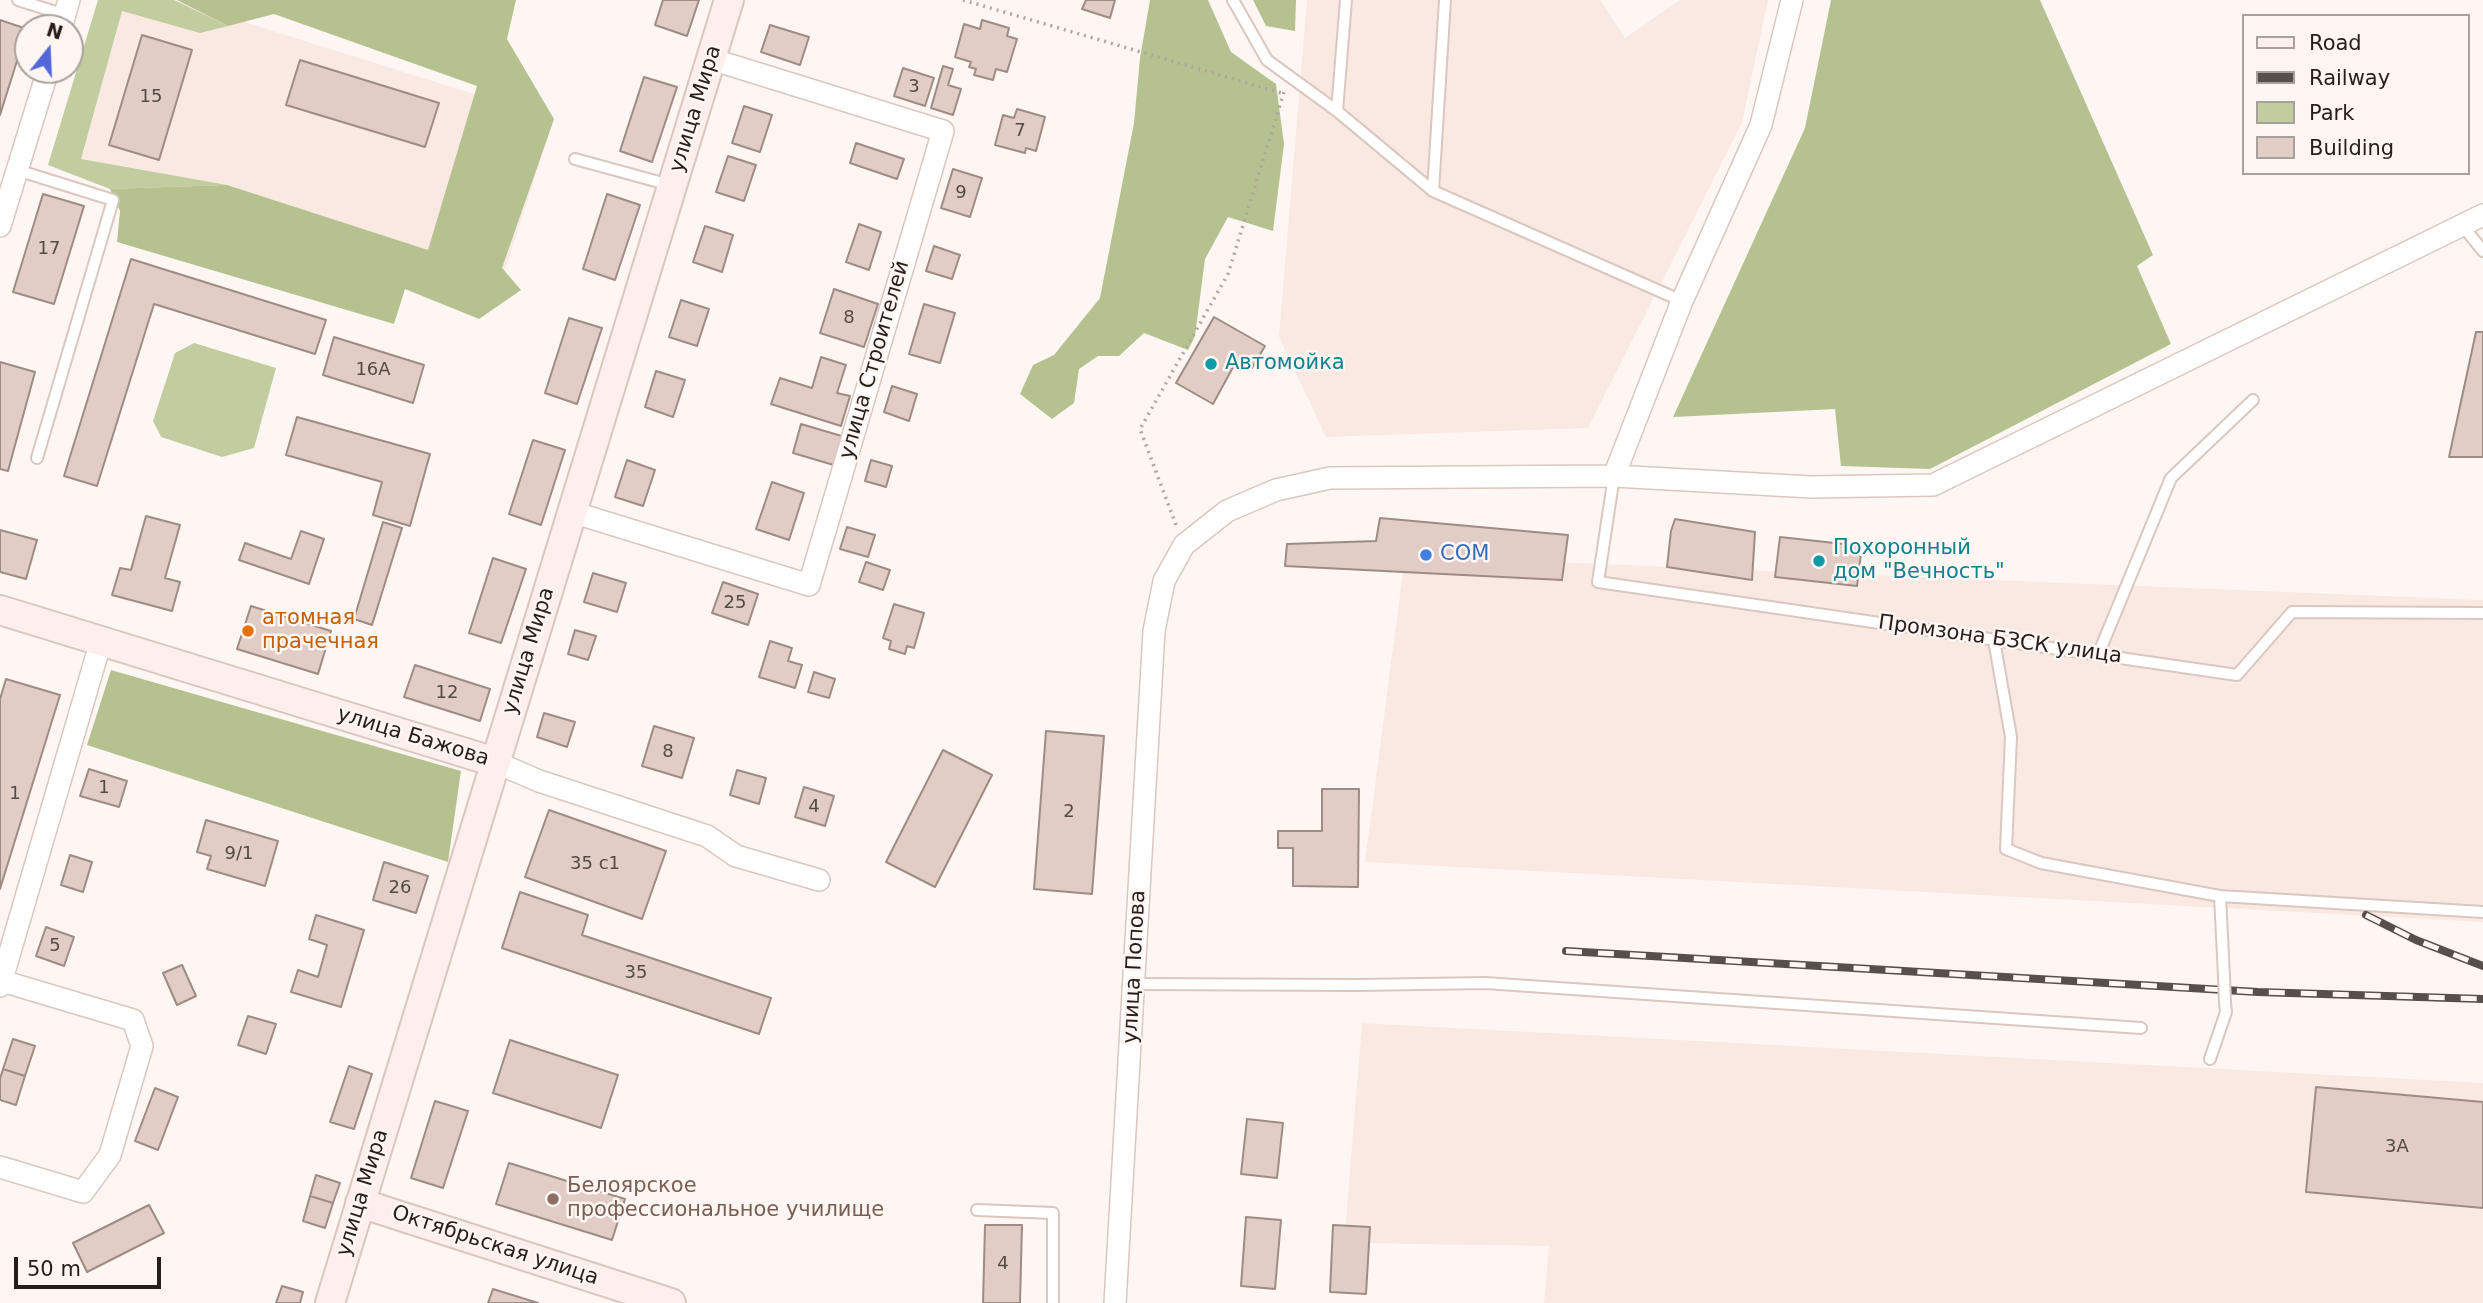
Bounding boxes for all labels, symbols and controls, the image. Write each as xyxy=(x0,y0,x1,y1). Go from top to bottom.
north arrow xyxy=(14,14,84,84)
legend xyxy=(2242,14,2469,175)
text: N xyxy=(44,18,66,44)
text: Road xyxy=(2309,31,2362,55)
street label: улица Мира xyxy=(665,43,727,175)
text: Railway xyxy=(2309,66,2390,90)
house number: 3 xyxy=(908,76,920,98)
house number: 15 xyxy=(140,86,162,108)
text: Park xyxy=(2309,101,2354,125)
house number: 7 xyxy=(1014,120,1026,142)
text: Building xyxy=(2309,136,2394,160)
house number: 9 xyxy=(955,182,967,204)
house number: 17 xyxy=(38,238,60,260)
street label: улица Строителей xyxy=(835,258,915,462)
house number: 8 xyxy=(843,307,855,329)
place label: Автомойка xyxy=(1225,351,1345,377)
marker: Автомойка xyxy=(1203,356,1219,372)
house number: 16А xyxy=(355,359,391,381)
place label: Похоронный дом "Вечность" xyxy=(1833,536,2005,586)
place label: СОМ xyxy=(1440,542,1489,568)
marker: СОМ xyxy=(1418,547,1434,563)
marker: Похоронный дом "Вечность" xyxy=(1811,553,1827,569)
street label: улица Мира xyxy=(498,585,560,717)
house number: 25 xyxy=(724,592,746,614)
place label: атомная прачечная xyxy=(262,606,379,656)
street label: Промзона БЗСК улица xyxy=(1877,610,2123,670)
marker: атомная прачечная xyxy=(240,623,256,639)
house number: 12 xyxy=(436,682,458,704)
street label: улица Бажова xyxy=(334,702,492,772)
house number: 8 xyxy=(662,741,674,763)
house number: 1 xyxy=(98,777,110,799)
house number: 1 xyxy=(9,783,21,805)
house number: 4 xyxy=(808,796,820,818)
house number: 2 xyxy=(1063,801,1075,823)
house number: 9/1 xyxy=(225,843,253,865)
house number: 35 с1 xyxy=(570,853,620,875)
house number: 26 xyxy=(389,877,411,899)
street label: улица Попова xyxy=(1118,890,1152,1044)
house number: 5 xyxy=(49,935,61,957)
house number: 35 xyxy=(625,962,647,984)
street label: улица Мира xyxy=(332,1127,394,1259)
house number: 3А xyxy=(2385,1136,2409,1158)
place label: Белоярское профессиональное училище xyxy=(567,1174,884,1224)
marker: Белоярское профессиональное училище xyxy=(545,1191,561,1207)
street label: Октябрьская улица xyxy=(388,1201,602,1291)
scale bar xyxy=(18,1244,164,1288)
house number: 4 xyxy=(997,1253,1009,1275)
text: 50 m xyxy=(27,1257,81,1281)

